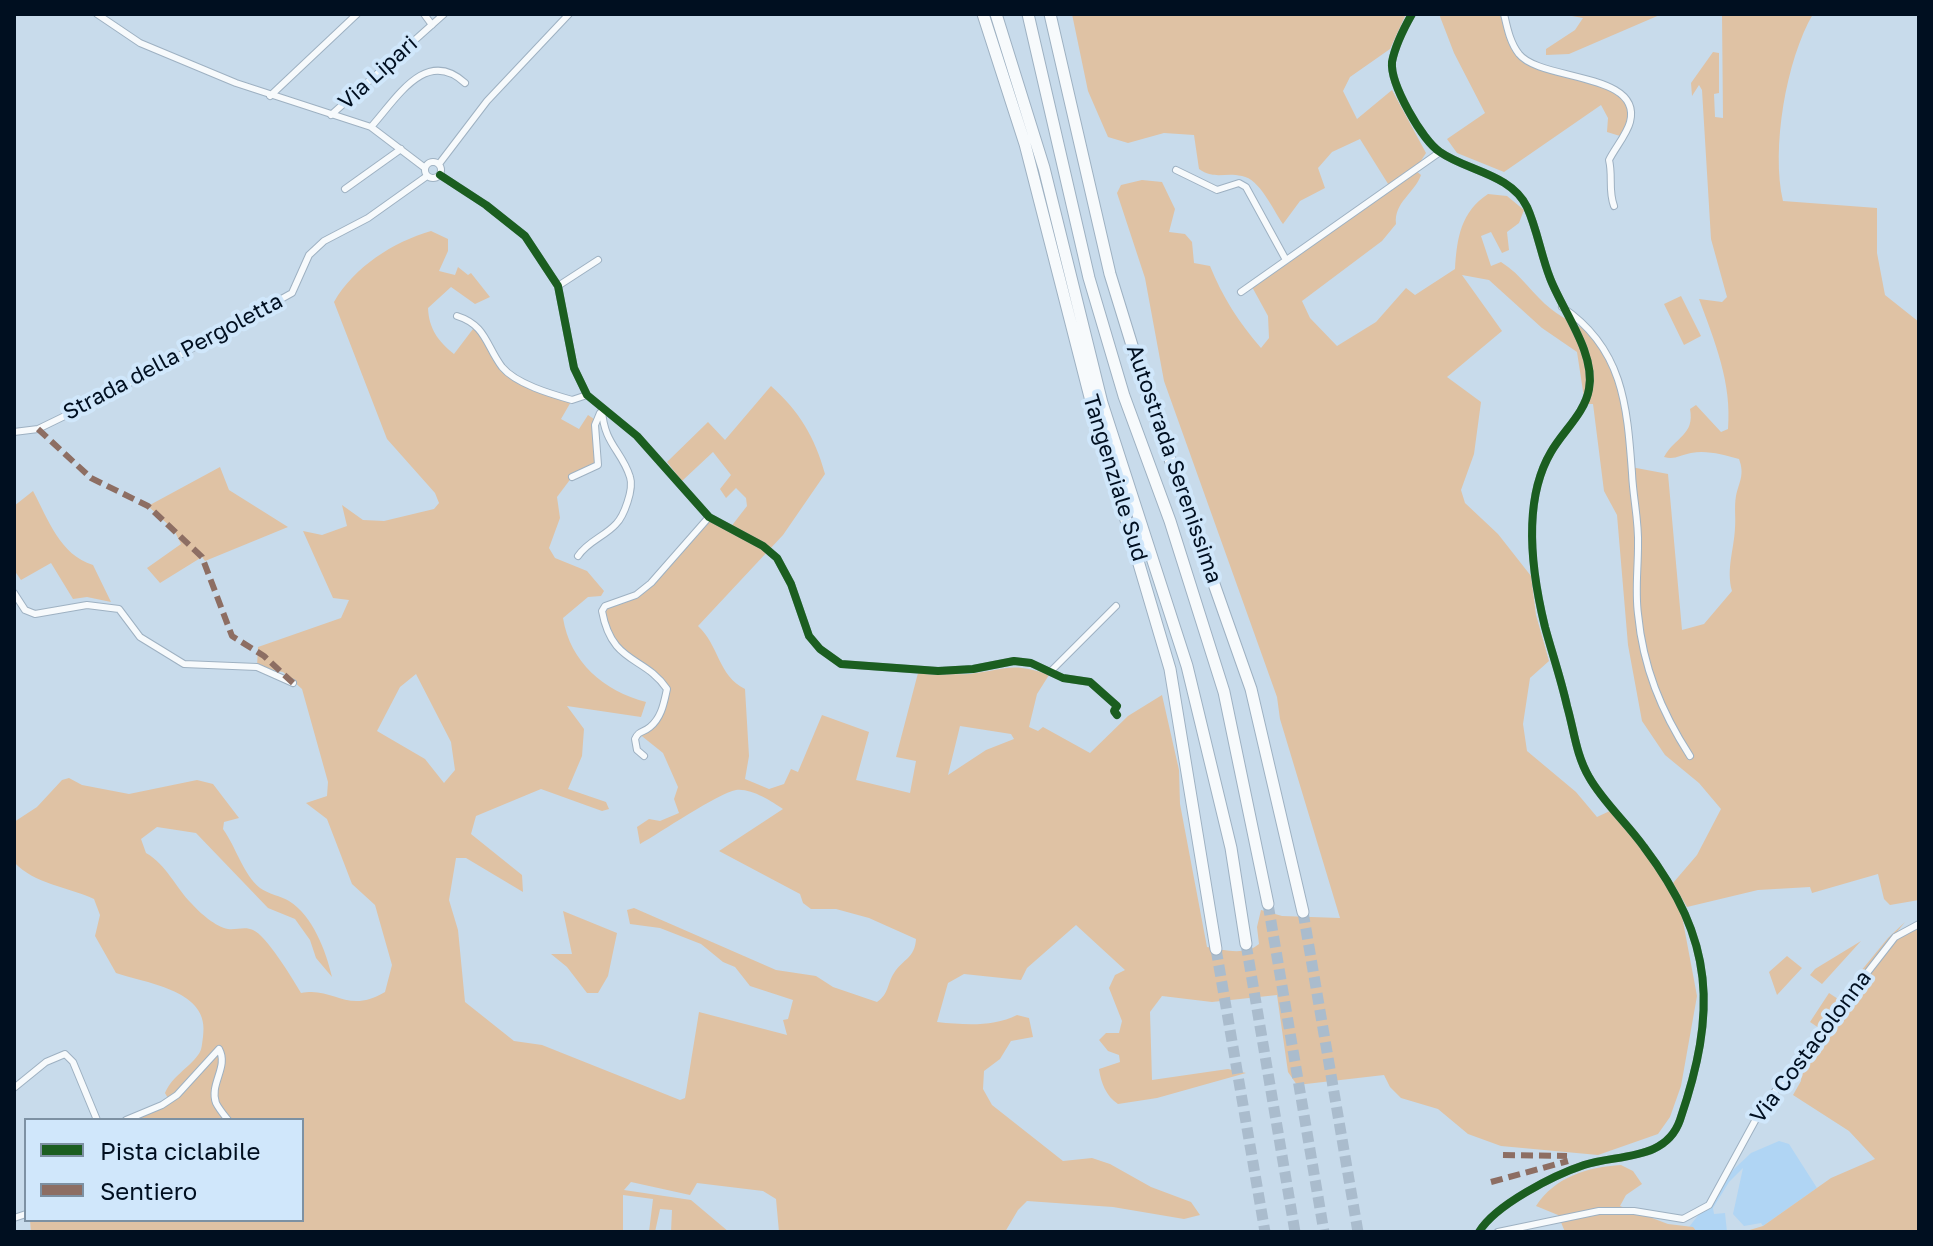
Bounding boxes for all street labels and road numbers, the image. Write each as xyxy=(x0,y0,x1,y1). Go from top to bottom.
street label: Via Lipari xyxy=(333,31,423,115)
street label: Strada della Pergoletta xyxy=(59,288,287,426)
street label: Autostrada Serenissima xyxy=(1121,341,1227,587)
street label: Tangenziale Sud xyxy=(1077,391,1153,565)
street label: Via Costacolonna xyxy=(1745,965,1877,1129)

